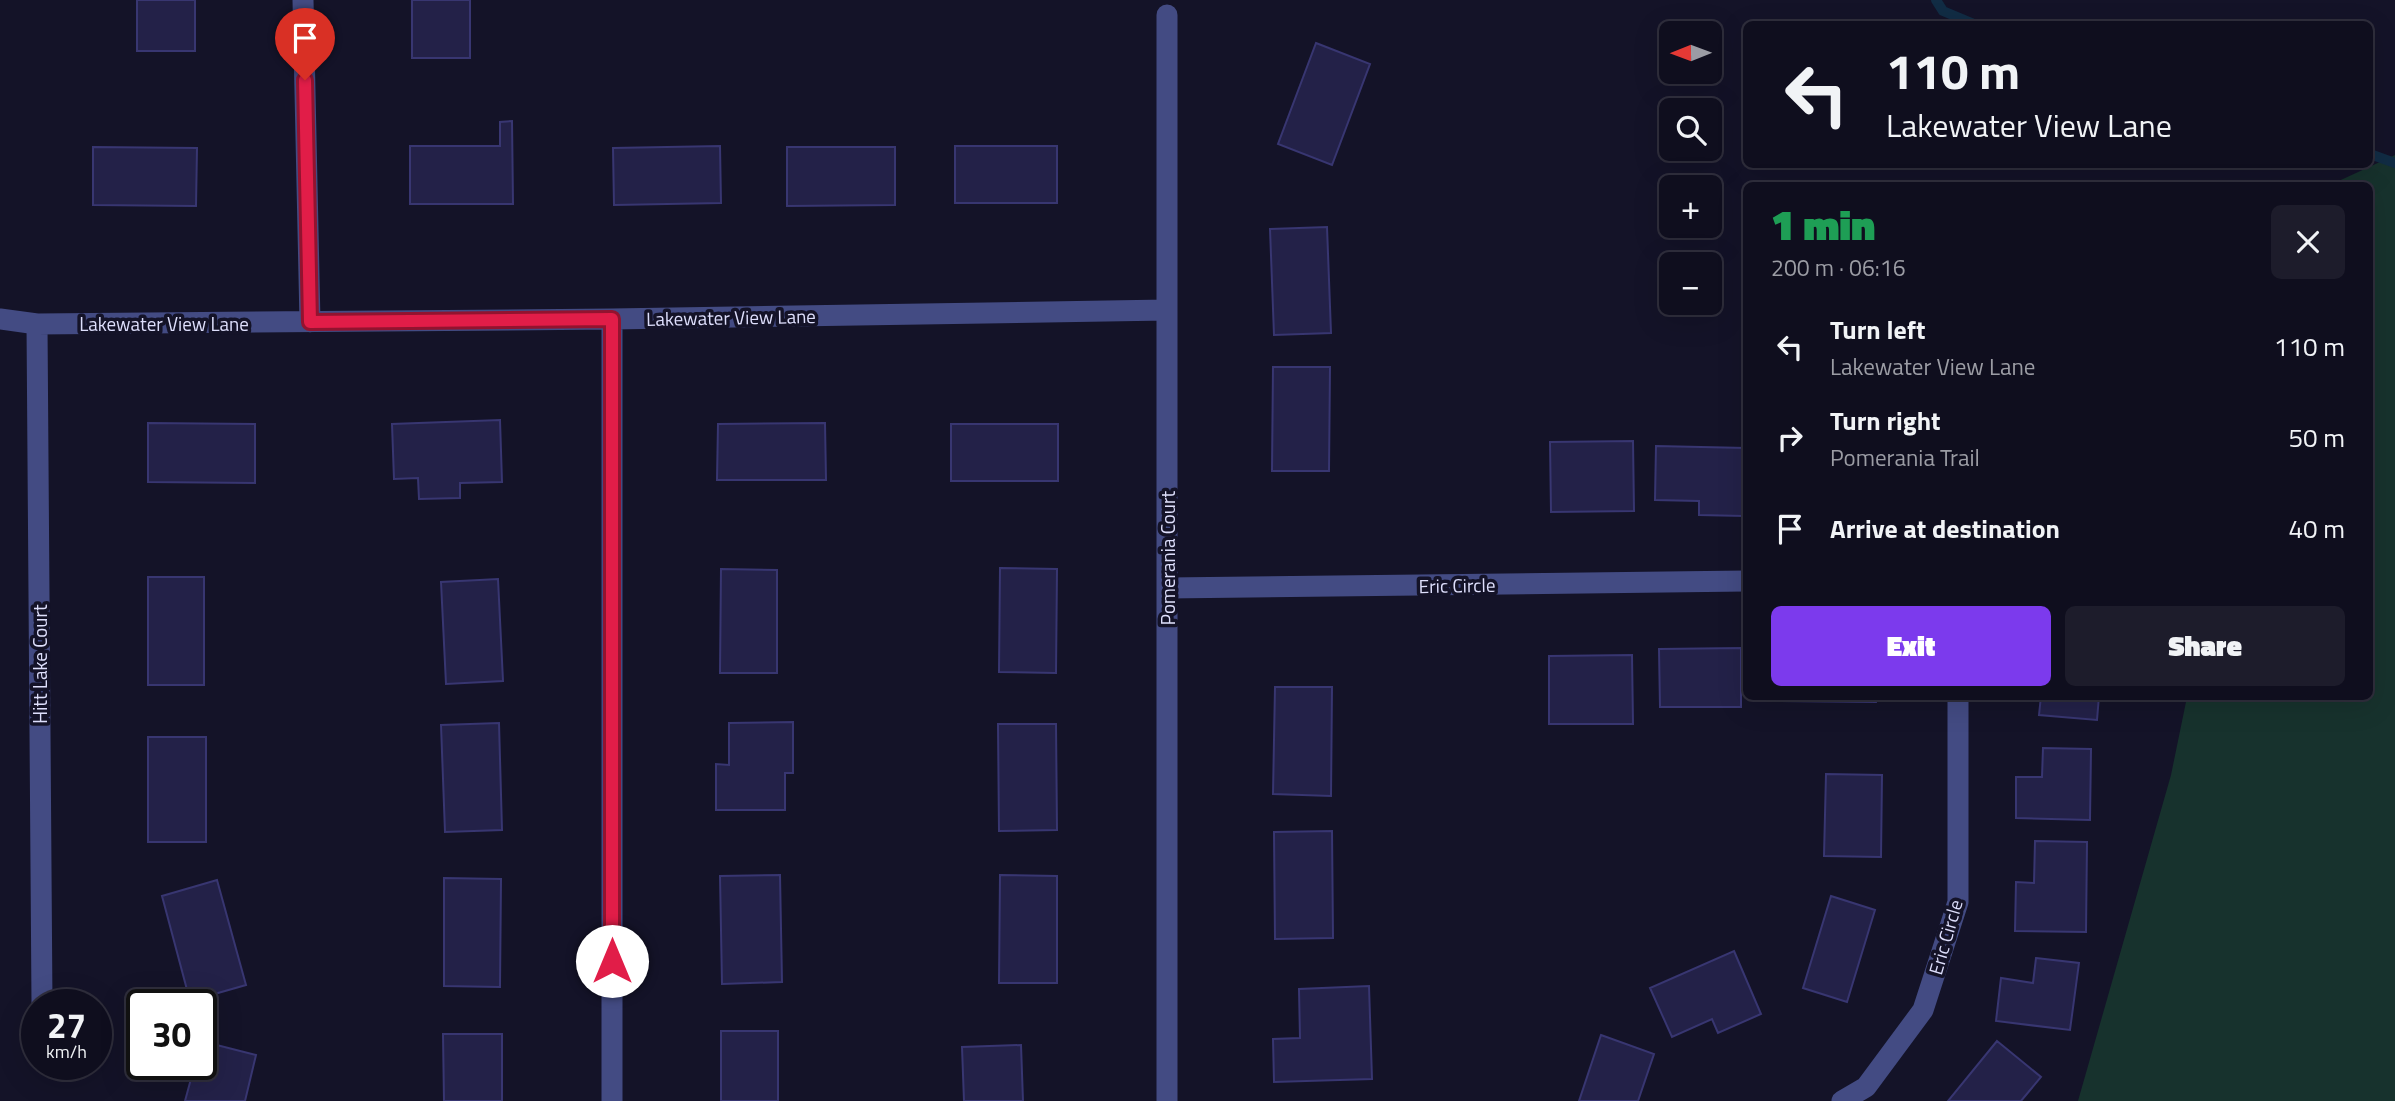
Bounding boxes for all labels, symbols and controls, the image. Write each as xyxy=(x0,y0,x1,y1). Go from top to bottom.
pin xyxy=(275,8,335,80)
icon: arrive xyxy=(286,19,324,57)
north arrow xyxy=(1659,21,1722,84)
map controls xyxy=(1659,21,1722,315)
text: 110 m xyxy=(1886,33,2020,108)
icon: left xyxy=(1771,49,1862,140)
button: search xyxy=(1659,98,1722,161)
text: Lakewater View Lane xyxy=(1886,101,2172,149)
button: + xyxy=(1659,175,1722,238)
text: 1 min xyxy=(1771,192,1875,256)
button: close xyxy=(2271,205,2345,279)
text: 200 m · 06:16 xyxy=(1771,250,1906,285)
button: − xyxy=(1659,252,1722,315)
street label: Lakewater View Lane xyxy=(646,301,816,333)
street label: Lakewater View Lane xyxy=(79,309,249,338)
text: Turn left xyxy=(1830,310,1925,349)
text: 110 m xyxy=(2274,327,2345,366)
icon: left xyxy=(1771,328,1809,366)
text: Lakewater View Lane xyxy=(1830,349,2035,384)
text: Turn right xyxy=(1830,401,1941,440)
text: 50 m xyxy=(2288,418,2345,457)
icon: right xyxy=(1771,419,1809,457)
text: Pomerania Trail xyxy=(1830,440,1980,475)
street label: Pomerania Court xyxy=(1153,490,1182,625)
text: Arrive at destination xyxy=(1830,509,2060,548)
text: 40 m xyxy=(2288,509,2345,548)
icon: arrive xyxy=(1771,510,1809,548)
street label: Eric Circle xyxy=(1418,570,1496,600)
street label: Hitt Lake Court xyxy=(25,604,54,724)
button: Exit xyxy=(1771,606,2051,686)
button: Share xyxy=(2065,606,2345,686)
street label: Eric Circle xyxy=(1920,896,1970,978)
position arrow xyxy=(575,924,649,998)
speed limit sign: 30 xyxy=(126,989,217,1080)
text: 27 xyxy=(47,998,86,1052)
text: km/h xyxy=(46,1038,87,1065)

